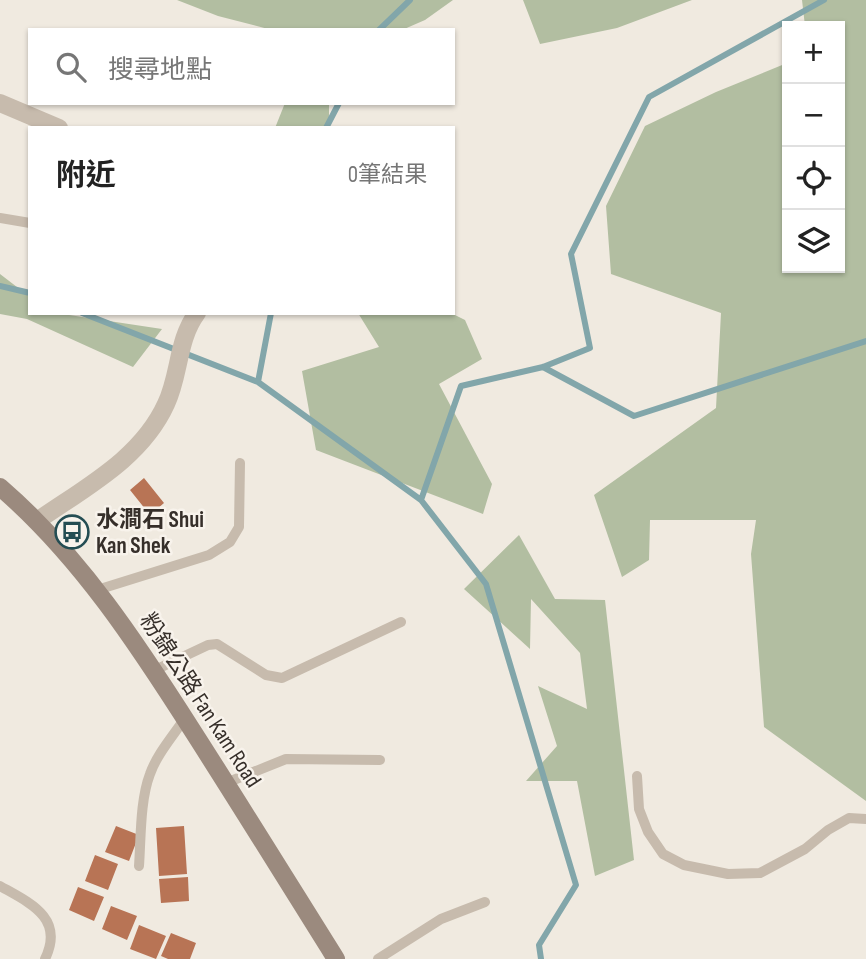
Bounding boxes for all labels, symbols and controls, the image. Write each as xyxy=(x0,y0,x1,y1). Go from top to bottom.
map controls xyxy=(782,21,845,273)
button: + xyxy=(782,21,845,84)
search box xyxy=(28,28,455,105)
icon: search xyxy=(52,48,90,86)
text: 搜尋地點 xyxy=(108,55,212,86)
button: − xyxy=(782,84,845,147)
button: locate xyxy=(782,147,845,210)
text: 附近 xyxy=(56,158,116,194)
text: 0筆結果 xyxy=(348,161,427,189)
button: layers xyxy=(782,210,845,273)
place label: 水澗石 Shui Kan Shek xyxy=(96,506,204,560)
bus stop icon: 水澗石 Shui Kan Shek xyxy=(53,513,91,551)
street label: 粉錦公路 Fan Kam Road xyxy=(133,608,267,793)

